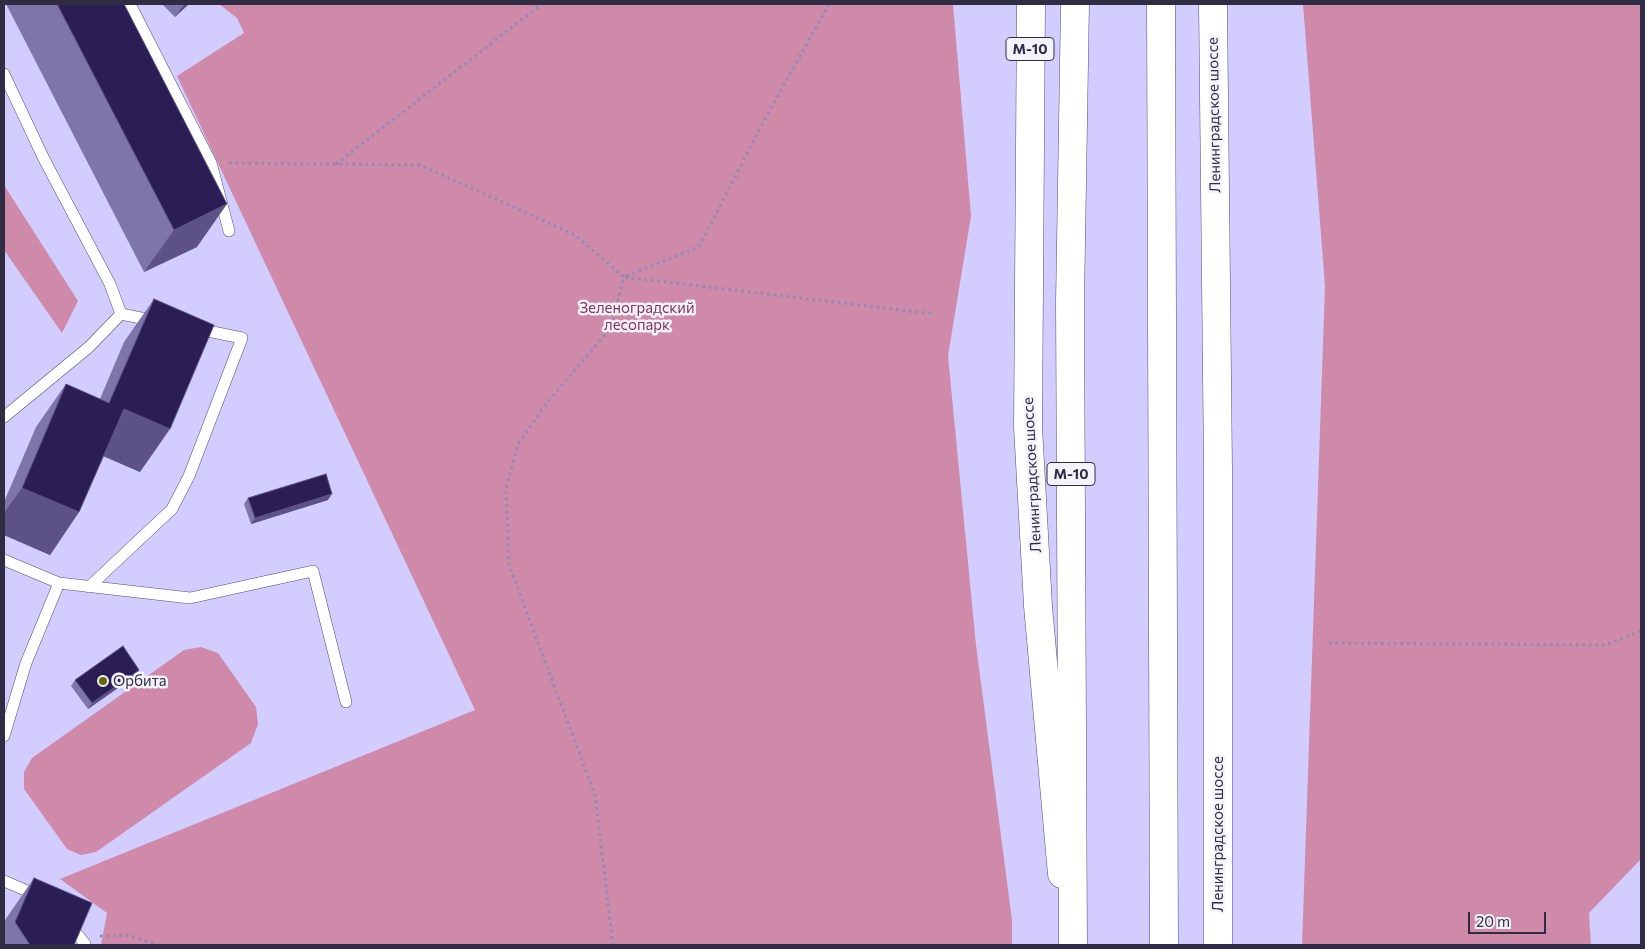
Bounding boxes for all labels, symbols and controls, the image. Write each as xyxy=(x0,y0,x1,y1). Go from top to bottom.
street label: Ленинградское шоссе xyxy=(1204,37,1224,193)
road number: М-10 xyxy=(1006,38,1054,61)
park label: Зеленоградский лесопарк xyxy=(579,299,695,334)
street label: Ленинградское шоссе xyxy=(1019,397,1045,553)
road number: М-10 xyxy=(1047,462,1095,486)
place label: Орбита xyxy=(113,672,167,690)
marker: Орбита xyxy=(97,675,109,687)
street label: Ленинградское шоссе xyxy=(1209,756,1227,912)
scale bar xyxy=(1470,902,1548,934)
text: 20 m xyxy=(1476,912,1510,930)

